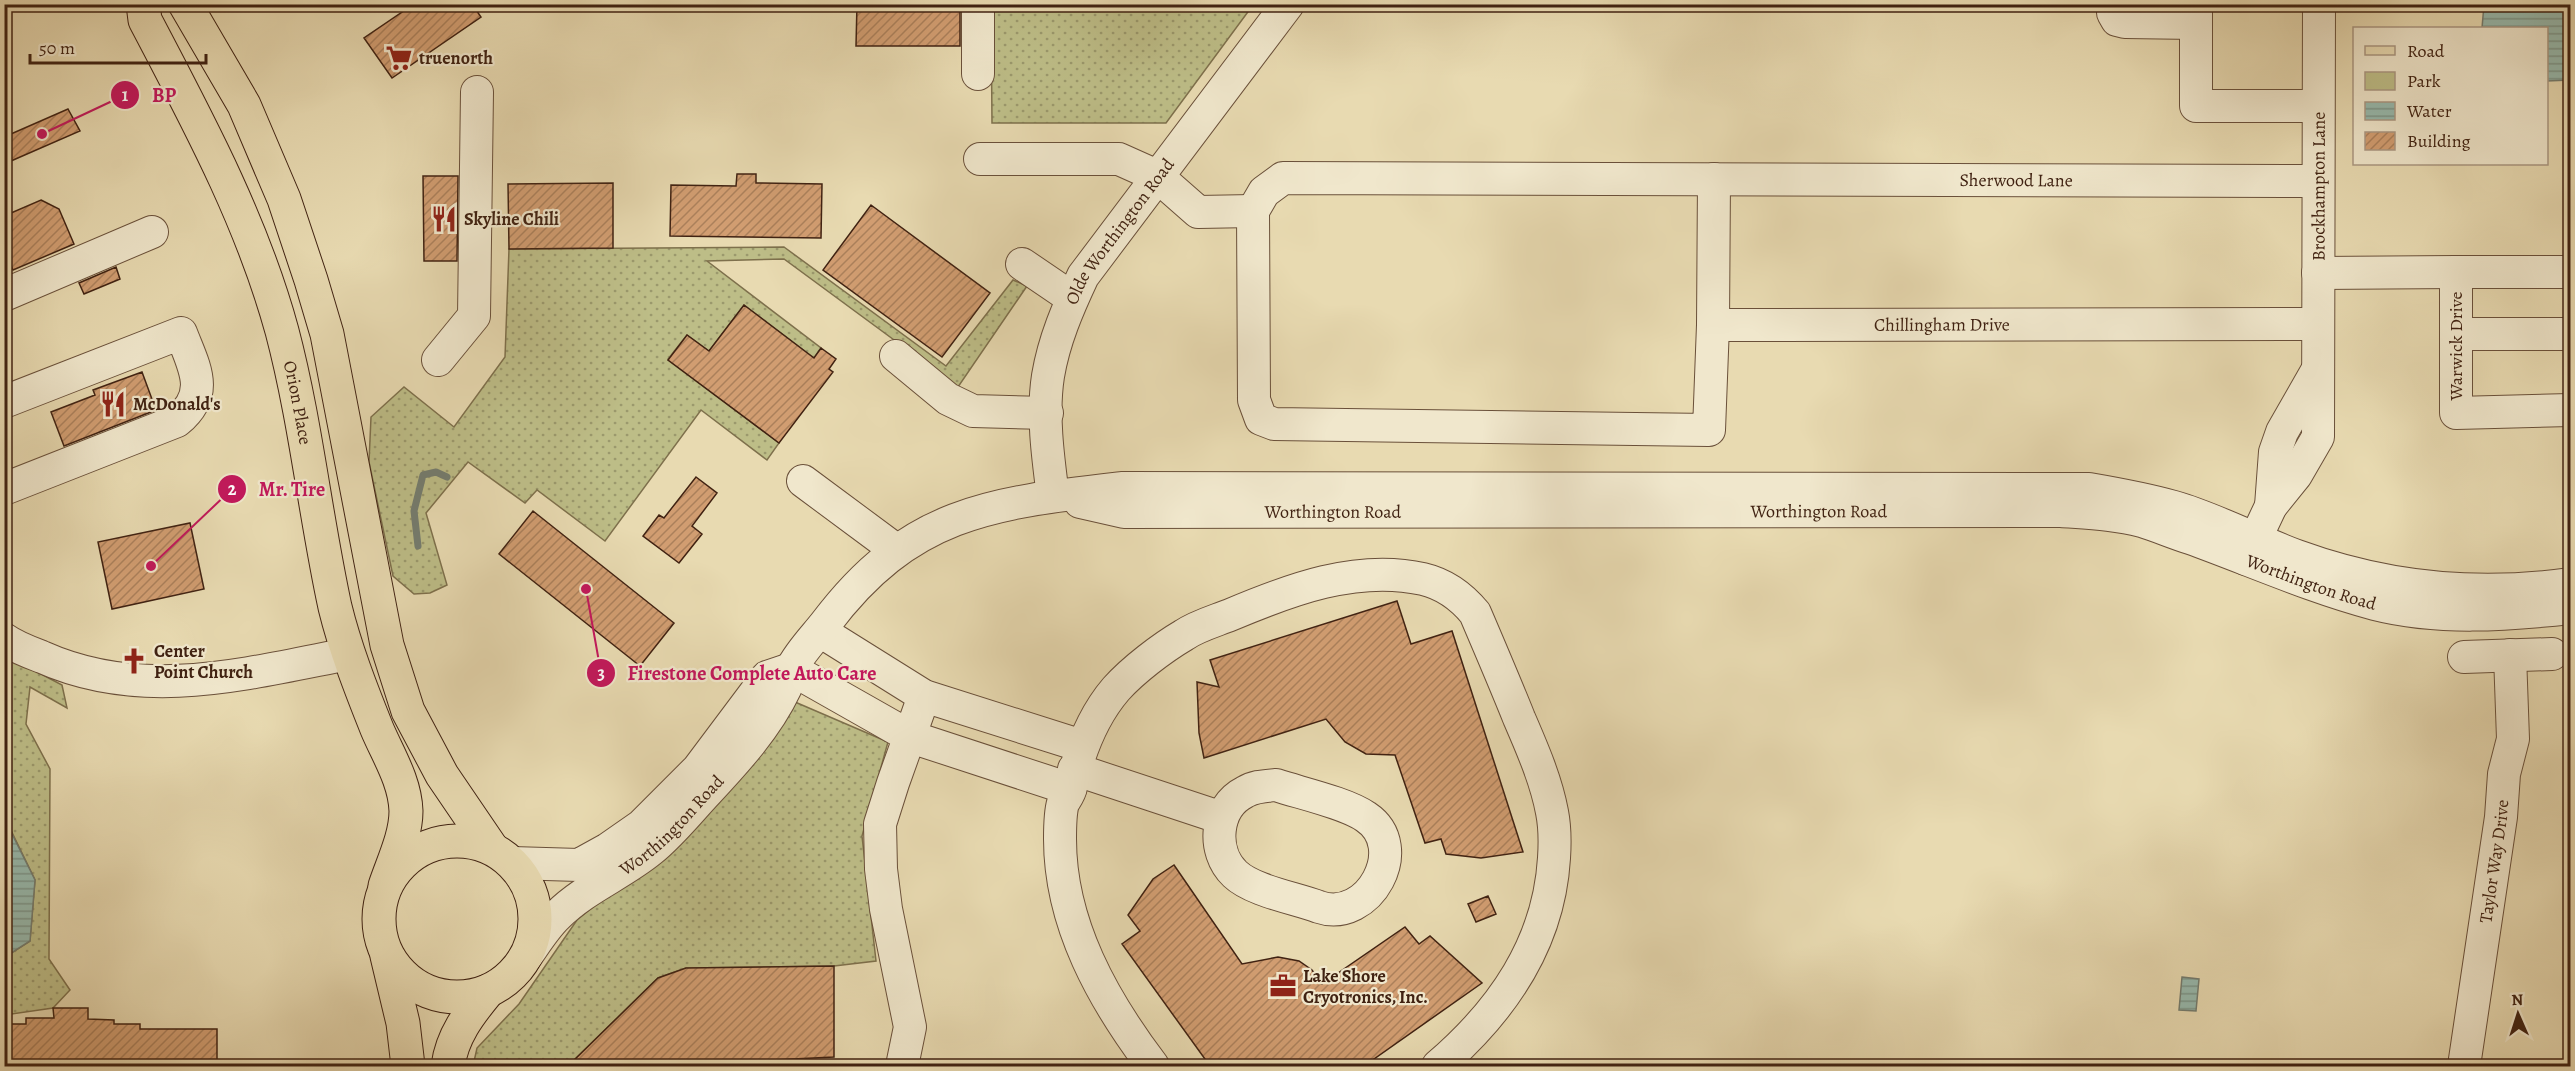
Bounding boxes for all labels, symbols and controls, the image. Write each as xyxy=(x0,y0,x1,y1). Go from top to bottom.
scale bar xyxy=(30,27,206,65)
legend xyxy=(2353,27,2548,165)
text: 50 m xyxy=(39,36,75,60)
text: Road xyxy=(2407,39,2445,63)
supermarket icon: truenorth xyxy=(384,43,414,73)
place label: truenorth xyxy=(419,46,493,70)
text: Park xyxy=(2407,69,2441,93)
callout: BP xyxy=(110,76,188,114)
text: BP xyxy=(152,82,177,109)
text: 1 xyxy=(122,83,129,107)
text: Water xyxy=(2406,99,2452,123)
street label: Brockhampton Lane xyxy=(2306,112,2331,261)
text: Building xyxy=(2407,129,2471,153)
street label: Olde Worthington Road xyxy=(1060,153,1180,308)
street label: Sherwood Lane xyxy=(1959,168,2073,192)
restaurant icon: Skyline Chili xyxy=(429,204,459,234)
place label: Skyline Chili xyxy=(464,207,559,231)
street label: Warwick Drive xyxy=(2444,291,2468,402)
street label: Chillingham Drive xyxy=(1874,313,2010,337)
street label: Orion Place xyxy=(278,358,318,446)
restaurant icon: McDonald's xyxy=(98,389,128,419)
place label: McDonald's xyxy=(133,392,221,416)
callout: Mr. Tire xyxy=(217,470,338,508)
text: Mr. Tire xyxy=(259,476,325,503)
text: 2 xyxy=(228,477,237,501)
street label: Worthington Road xyxy=(1749,499,1888,523)
street label: Worthington Road xyxy=(1263,500,1402,524)
street label: Worthington Road xyxy=(2242,548,2380,616)
place label: Center Point Church xyxy=(154,639,253,684)
church icon: Center Point Church xyxy=(119,646,149,676)
callout: Firestone Complete Auto Care xyxy=(586,654,889,692)
text: Firestone Complete Auto Care xyxy=(628,660,876,687)
text: 3 xyxy=(597,661,605,685)
street label: Worthington Road xyxy=(614,769,729,881)
street label: Taylor Way Drive xyxy=(2473,799,2514,925)
place label: Lake Shore Cryotronics, Inc. xyxy=(1303,964,1428,1009)
office icon: Lake Shore Cryotronics, Inc. xyxy=(1268,971,1298,1001)
north arrow xyxy=(2488,984,2548,1044)
text: N xyxy=(2511,989,2524,1011)

